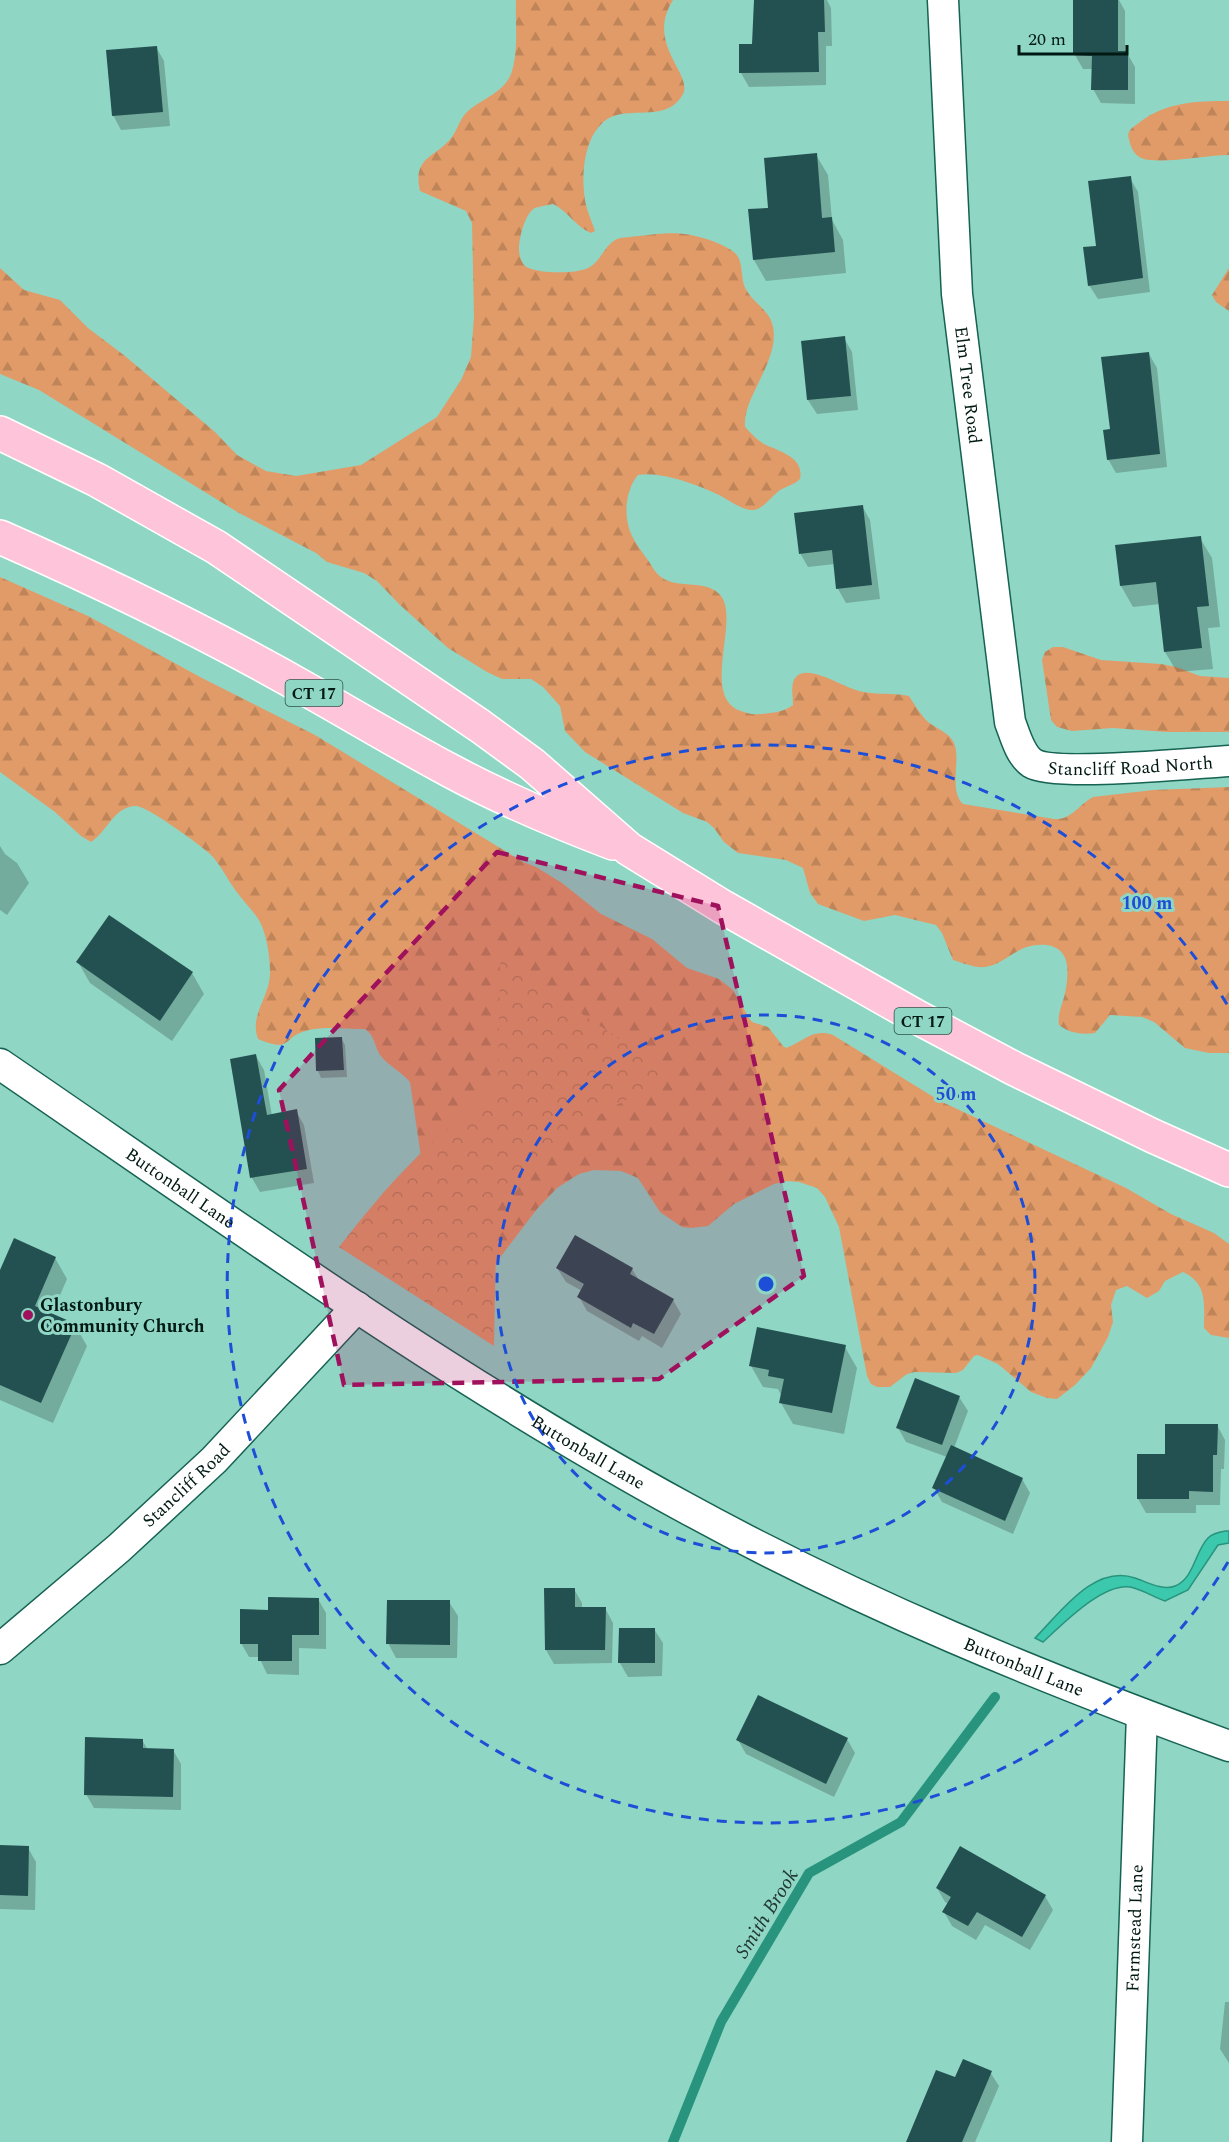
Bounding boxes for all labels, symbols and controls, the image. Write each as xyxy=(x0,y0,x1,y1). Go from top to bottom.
scale bar xyxy=(1019,18,1127,56)
text: 20 m xyxy=(1028,26,1066,53)
street label: Elm Tree Road xyxy=(947,325,988,445)
road number: CT 17 xyxy=(286,680,342,706)
street label: Stancliff Road North xyxy=(1046,749,1214,783)
text: 100 m xyxy=(1121,890,1173,917)
road number: CT 17 xyxy=(894,1008,952,1034)
text: 50 m xyxy=(936,1081,976,1108)
street label: Buttonball Lane xyxy=(120,1141,241,1236)
centre of rings xyxy=(756,1274,776,1294)
place label: Glastonbury Community Church xyxy=(40,1292,205,1340)
marker: Glastonbury Community Church xyxy=(21,1308,35,1322)
street label: Buttonball Lane xyxy=(526,1409,650,1497)
street label: Stancliff Road xyxy=(136,1438,237,1534)
street label: Buttonball Lane xyxy=(959,1630,1088,1704)
water label: Smith Brook xyxy=(727,1862,807,1964)
street label: Farmstead Lane xyxy=(1119,1864,1151,1992)

